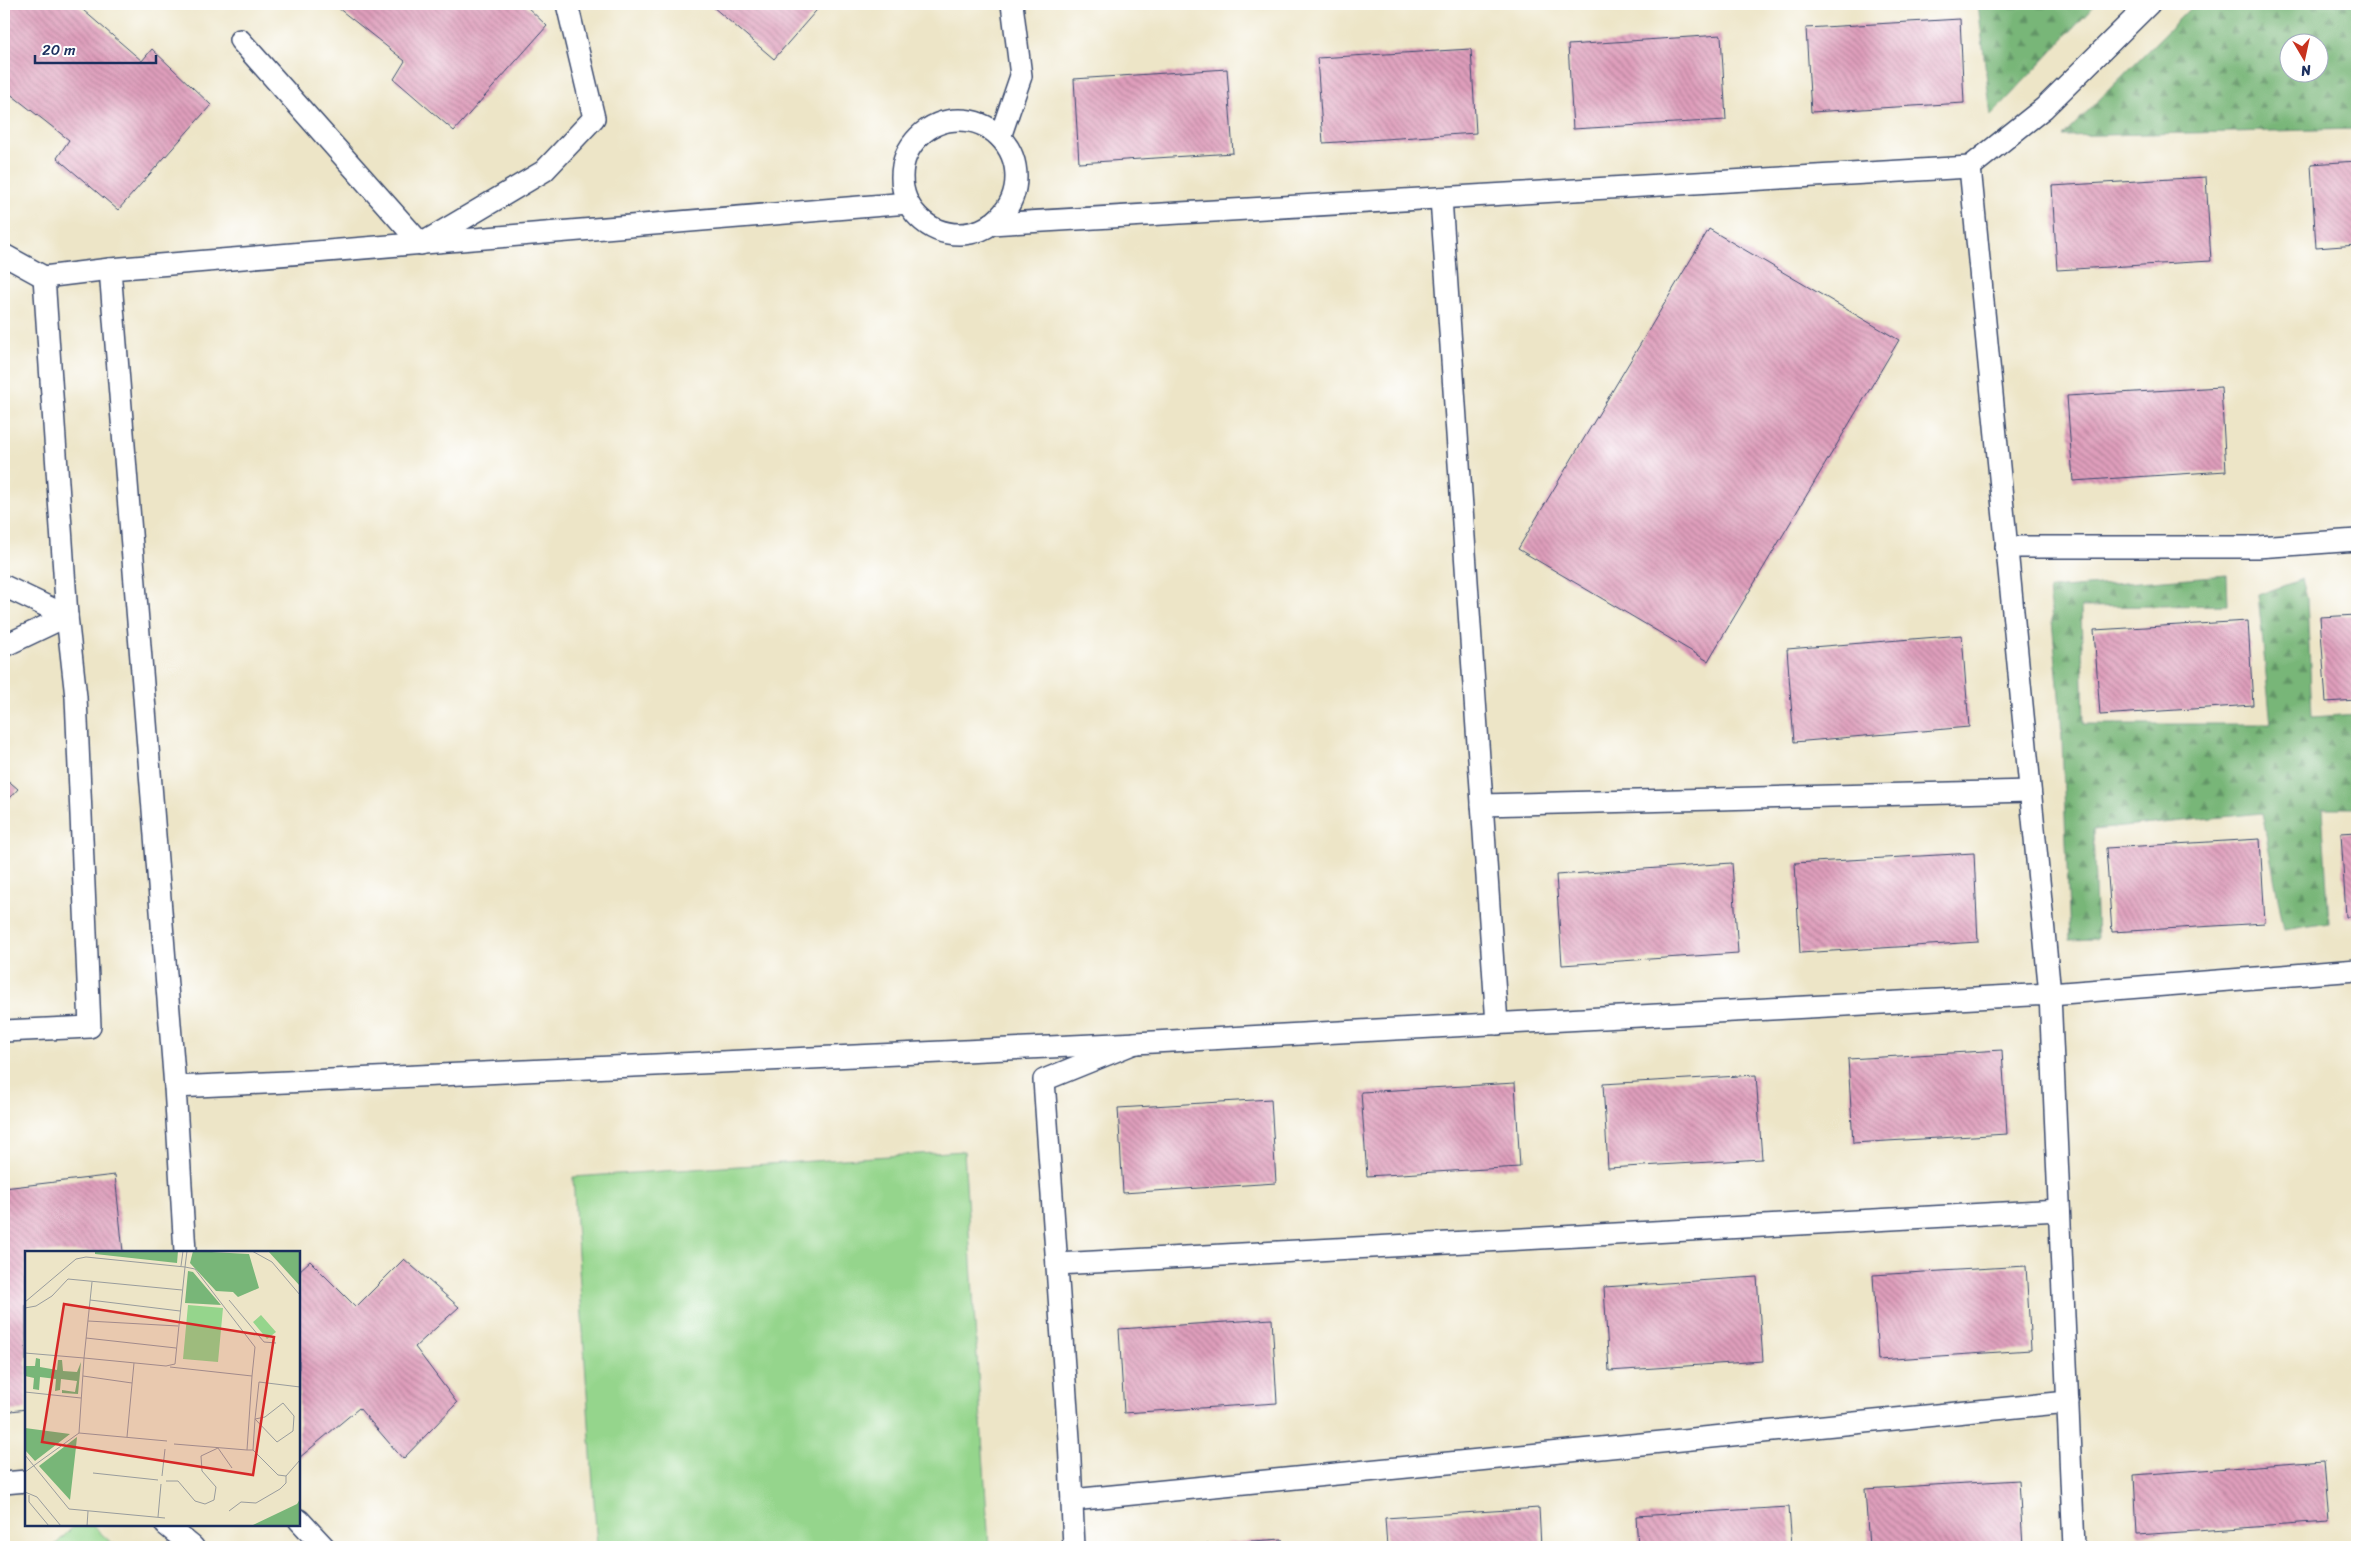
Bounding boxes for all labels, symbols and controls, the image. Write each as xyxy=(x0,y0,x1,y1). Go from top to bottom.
scale bar xyxy=(35,32,156,64)
north arrow xyxy=(2278,32,2328,82)
text: 20 m xyxy=(42,37,76,63)
text: N xyxy=(2299,57,2314,83)
inset map xyxy=(25,1251,300,1526)

